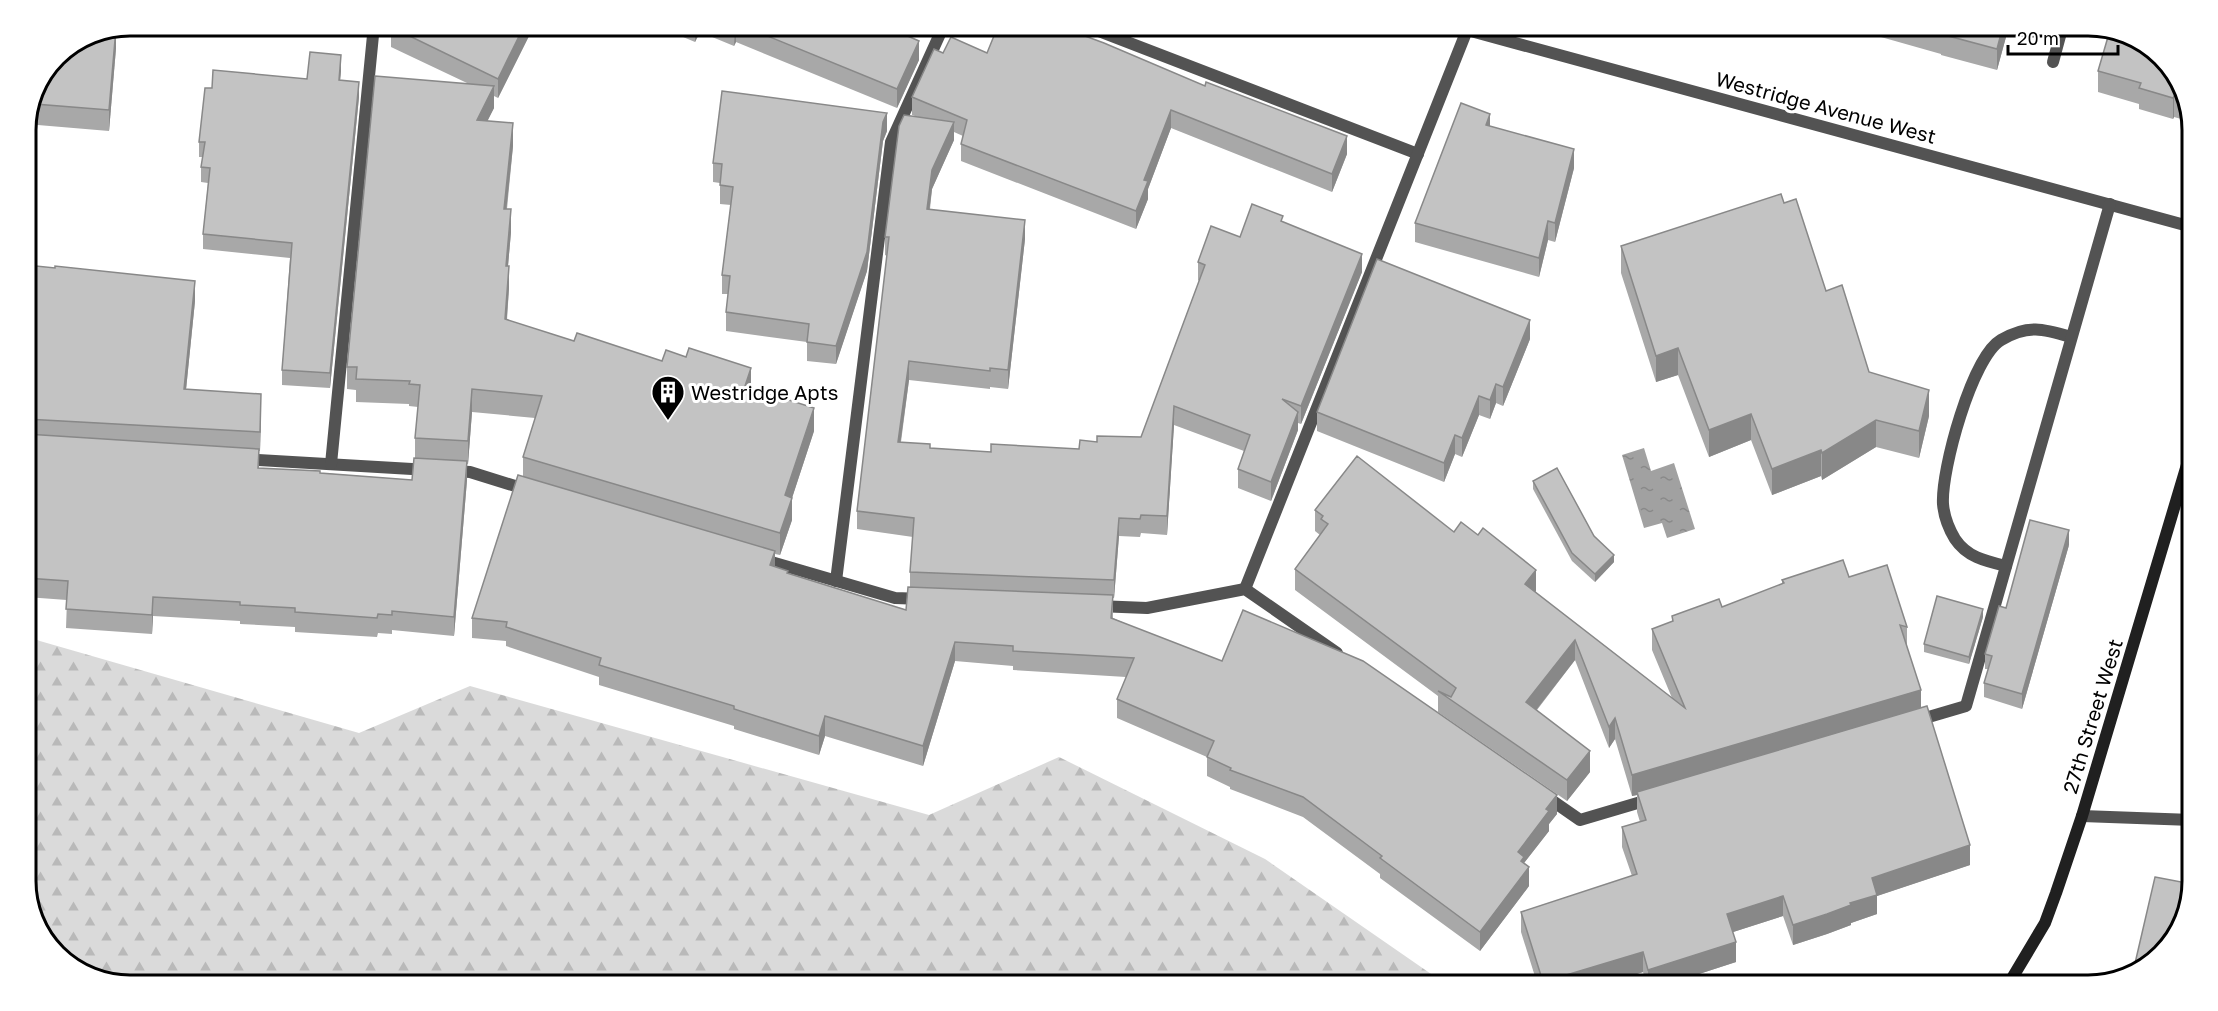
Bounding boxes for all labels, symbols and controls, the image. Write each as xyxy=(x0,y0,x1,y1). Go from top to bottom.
scale bar xyxy=(2008,18,2118,56)
text: 20 m xyxy=(2017,27,2059,49)
street label: Westridge Avenue West xyxy=(1713,66,1939,148)
building icon: Westridge Apts xyxy=(650,374,686,421)
place label: Westridge Apts xyxy=(691,380,838,404)
street label: 27th Street West xyxy=(2057,636,2127,796)

